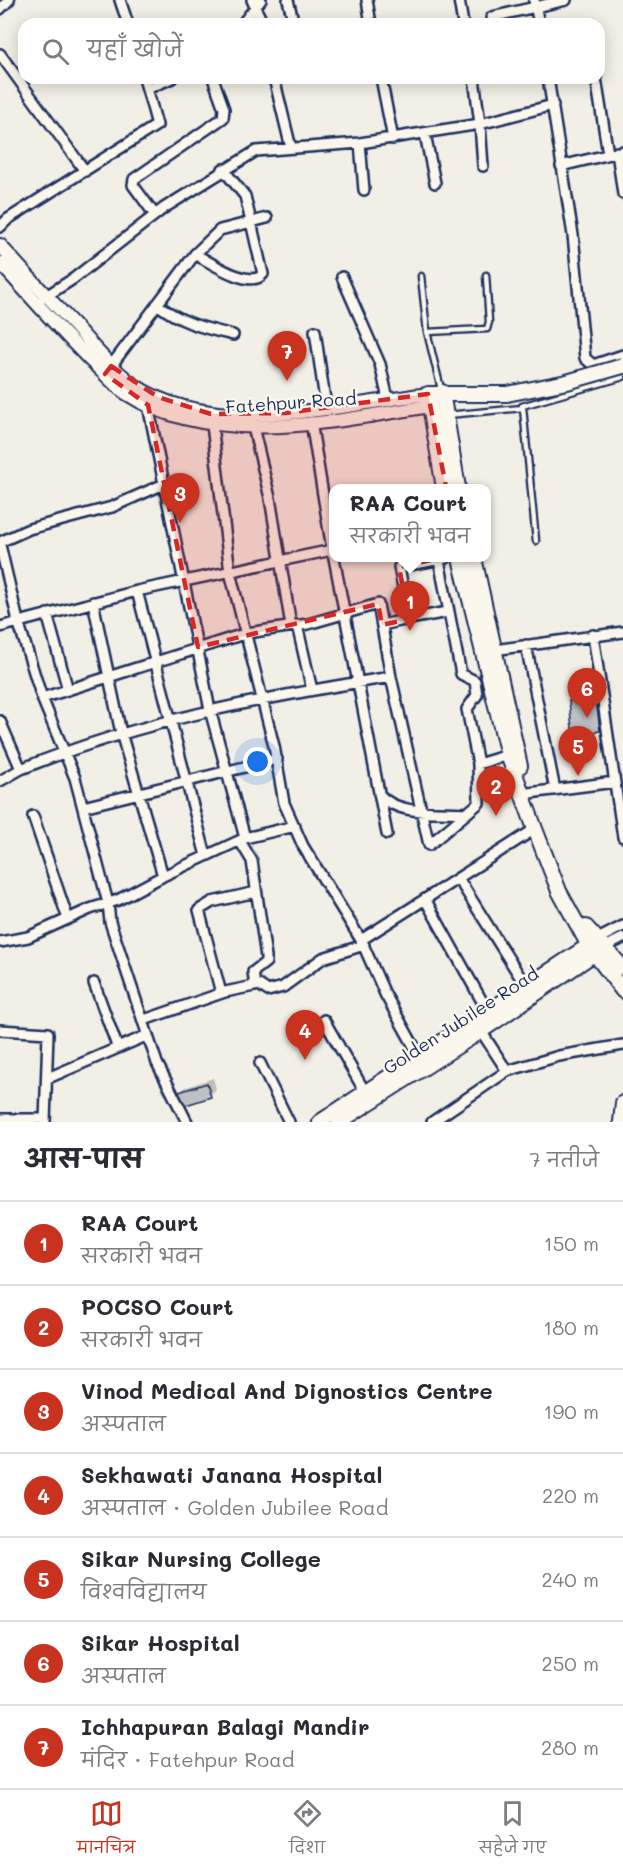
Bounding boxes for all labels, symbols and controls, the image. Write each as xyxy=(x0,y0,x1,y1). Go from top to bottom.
search box xyxy=(18,18,605,84)
text: यहाँ खोजें xyxy=(87,34,183,63)
icon: search xyxy=(39,35,72,68)
pin: 7 xyxy=(268,332,306,381)
street label: Fatehpur Road xyxy=(225,385,357,419)
pin: 3 xyxy=(160,474,200,523)
popup xyxy=(329,484,491,562)
text: RAA Court xyxy=(350,488,467,517)
text: सरकारी भवन xyxy=(350,522,470,548)
pin: 1 xyxy=(390,582,430,631)
pin: 6 xyxy=(568,668,606,718)
pin: 5 xyxy=(558,726,598,776)
your location xyxy=(243,747,272,776)
pin: 2 xyxy=(476,766,516,816)
street label: Golden Jubilee Road xyxy=(378,961,543,1079)
pin: 4 xyxy=(286,1010,324,1060)
text: आस-पास xyxy=(24,1141,143,1175)
text: 7 नतीजे xyxy=(530,1146,599,1172)
text: RAA Court xyxy=(81,1208,198,1237)
text: 1 xyxy=(39,1230,48,1256)
text: 150 m xyxy=(544,1230,599,1256)
text: सरकारी भवन xyxy=(81,1242,202,1268)
text: POCSO Court xyxy=(81,1292,233,1321)
text: 2 xyxy=(38,1314,49,1340)
text: 180 m xyxy=(543,1314,599,1340)
text: सरकारी भवन xyxy=(81,1326,202,1352)
text: Vinod Medical And Dignostics Centre xyxy=(81,1376,493,1405)
text: 3 xyxy=(38,1398,50,1424)
text: 190 m xyxy=(544,1398,599,1424)
text: अस्पताल xyxy=(81,1410,166,1436)
text: Sekhawati Janana Hospital xyxy=(81,1460,382,1489)
text: 4 xyxy=(37,1482,50,1508)
text: 220 m xyxy=(542,1482,599,1508)
text: अस्पताल · Golden Jubilee Road xyxy=(81,1494,388,1520)
text: Sikar Nursing College xyxy=(81,1544,321,1573)
text: 5 xyxy=(38,1566,49,1592)
text: 240 m xyxy=(541,1566,599,1592)
text: विश्वविद्यालय xyxy=(81,1578,207,1604)
text: Sikar Hospital xyxy=(81,1628,240,1657)
text: 6 xyxy=(37,1650,50,1676)
text: 250 m xyxy=(542,1650,599,1676)
text: अस्पताल xyxy=(81,1662,166,1688)
text: Ichhapuran Balagi Mandir xyxy=(81,1712,369,1741)
text: 7 xyxy=(38,1734,49,1760)
text: 280 m xyxy=(541,1734,599,1760)
text: मंदिर · Fatehpur Road xyxy=(81,1746,294,1772)
tab: मानचित्र xyxy=(77,1797,135,1865)
tab: दिशा xyxy=(289,1797,325,1865)
tab: सहेजे गए xyxy=(479,1797,546,1865)

